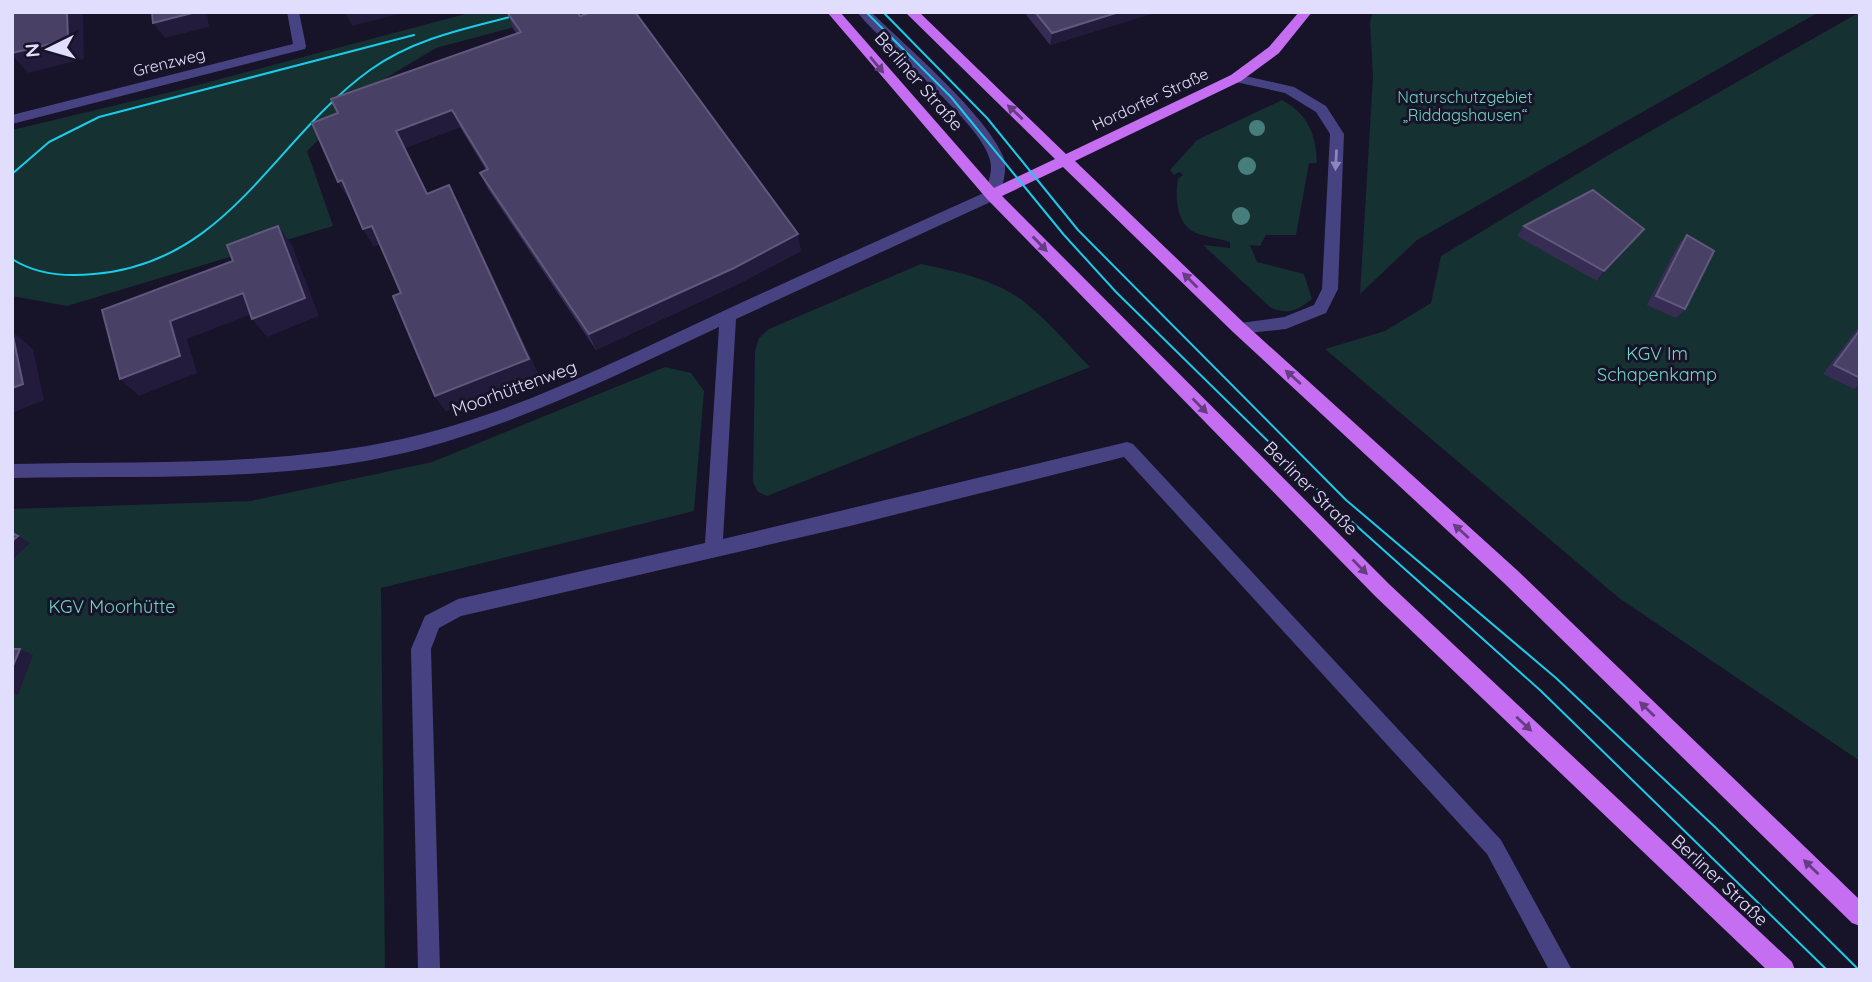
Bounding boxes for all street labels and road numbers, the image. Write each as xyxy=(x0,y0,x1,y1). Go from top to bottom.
street label: Berliner Straße xyxy=(870,27,968,135)
street label: Grenzweg xyxy=(131,43,207,81)
street label: Hordorfer Straße xyxy=(1089,63,1211,135)
street label: Moorhüttenweg xyxy=(448,355,580,421)
street label: Berliner Straße xyxy=(1259,436,1363,540)
street label: Berliner Straße xyxy=(1667,829,1773,931)

